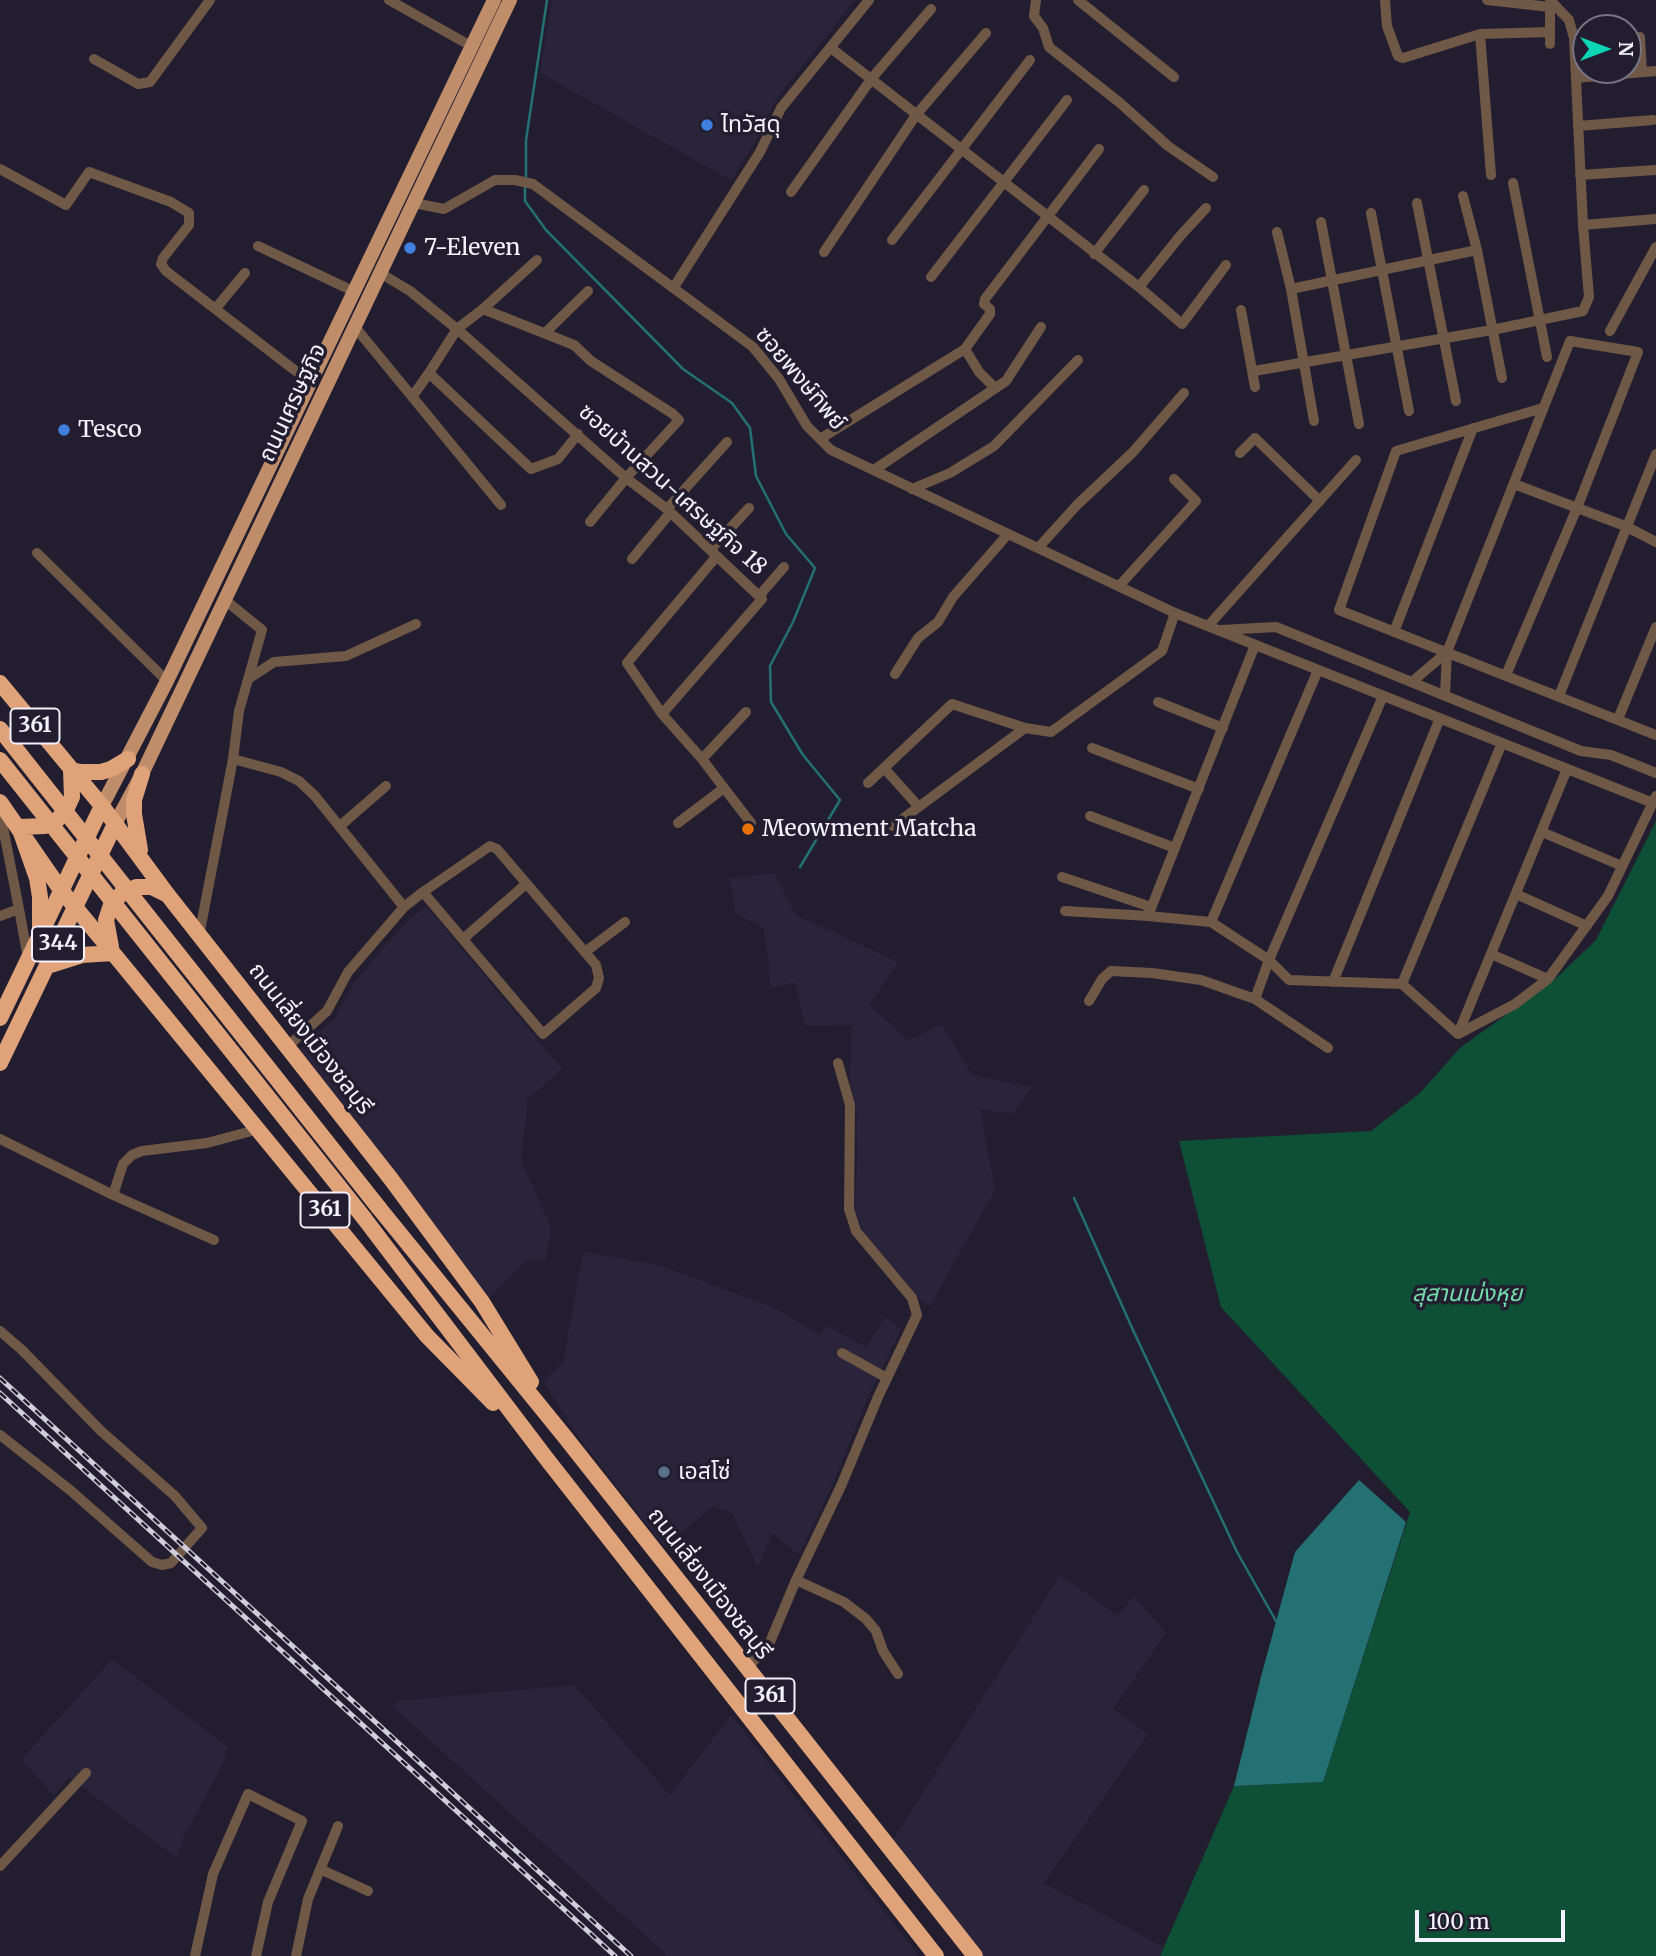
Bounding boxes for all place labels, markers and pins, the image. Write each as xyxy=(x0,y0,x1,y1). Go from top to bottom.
place label: ไทวัสดุ xyxy=(721,111,781,139)
marker: ไทวัสดุ xyxy=(699,117,715,133)
place label: 7-Eleven xyxy=(424,234,521,262)
marker: 7-Eleven xyxy=(402,240,418,256)
place label: Tesco xyxy=(78,416,142,444)
marker: Tesco xyxy=(56,422,72,438)
place label: Meowment Matcha xyxy=(762,815,977,843)
marker: Meowment Matcha xyxy=(740,821,756,837)
place label: เอสโซ่ xyxy=(678,1458,731,1486)
marker: เอสโซ่ xyxy=(656,1464,672,1480)

